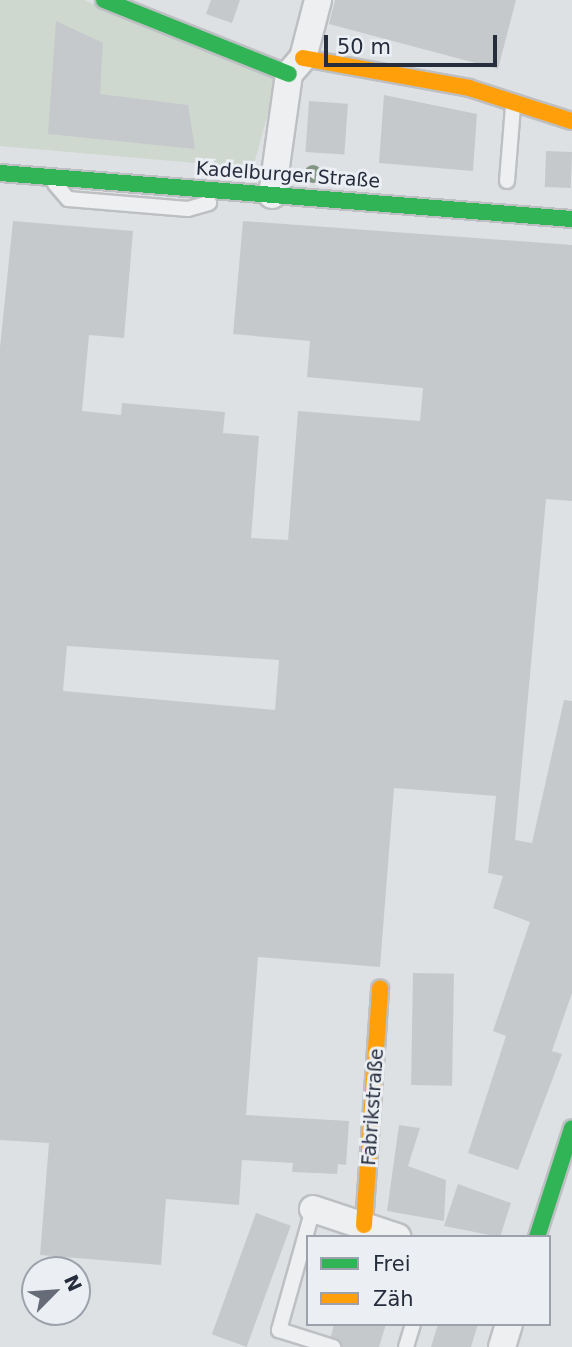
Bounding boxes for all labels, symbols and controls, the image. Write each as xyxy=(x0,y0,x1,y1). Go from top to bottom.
scale bar xyxy=(327,21,500,65)
text: 50 m xyxy=(337,35,391,59)
street label: Kadelburger Straße xyxy=(195,157,381,193)
street label: Fabrikstraße xyxy=(358,1048,388,1166)
legend xyxy=(306,1235,551,1326)
text: Frei xyxy=(373,1252,410,1276)
north arrow xyxy=(21,1256,91,1326)
text: N xyxy=(60,1271,87,1295)
text: Zäh xyxy=(373,1287,414,1311)

